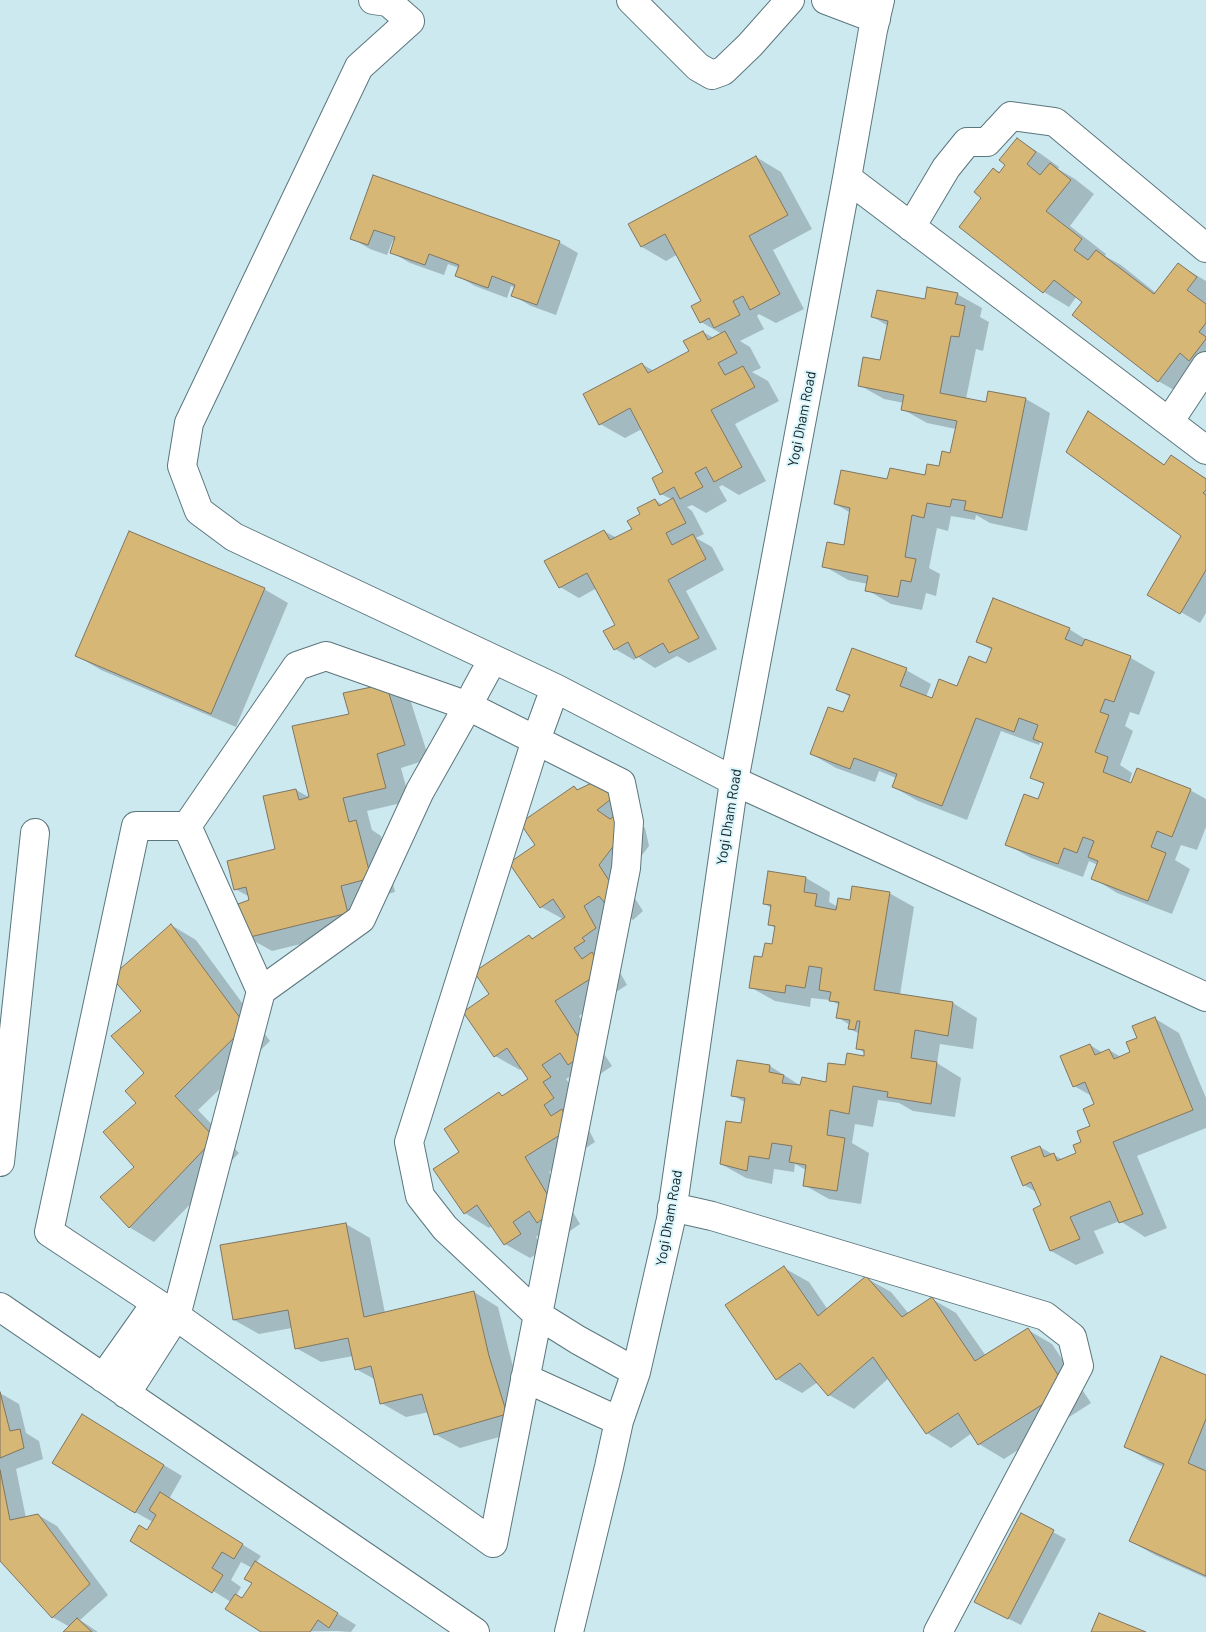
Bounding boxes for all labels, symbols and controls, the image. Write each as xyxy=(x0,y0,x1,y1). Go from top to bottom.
street label: Yogi Dham Road xyxy=(784,370,820,468)
street label: Yogi Dham Road xyxy=(713,768,745,866)
street label: Yogi Dham Road xyxy=(652,1169,686,1267)

